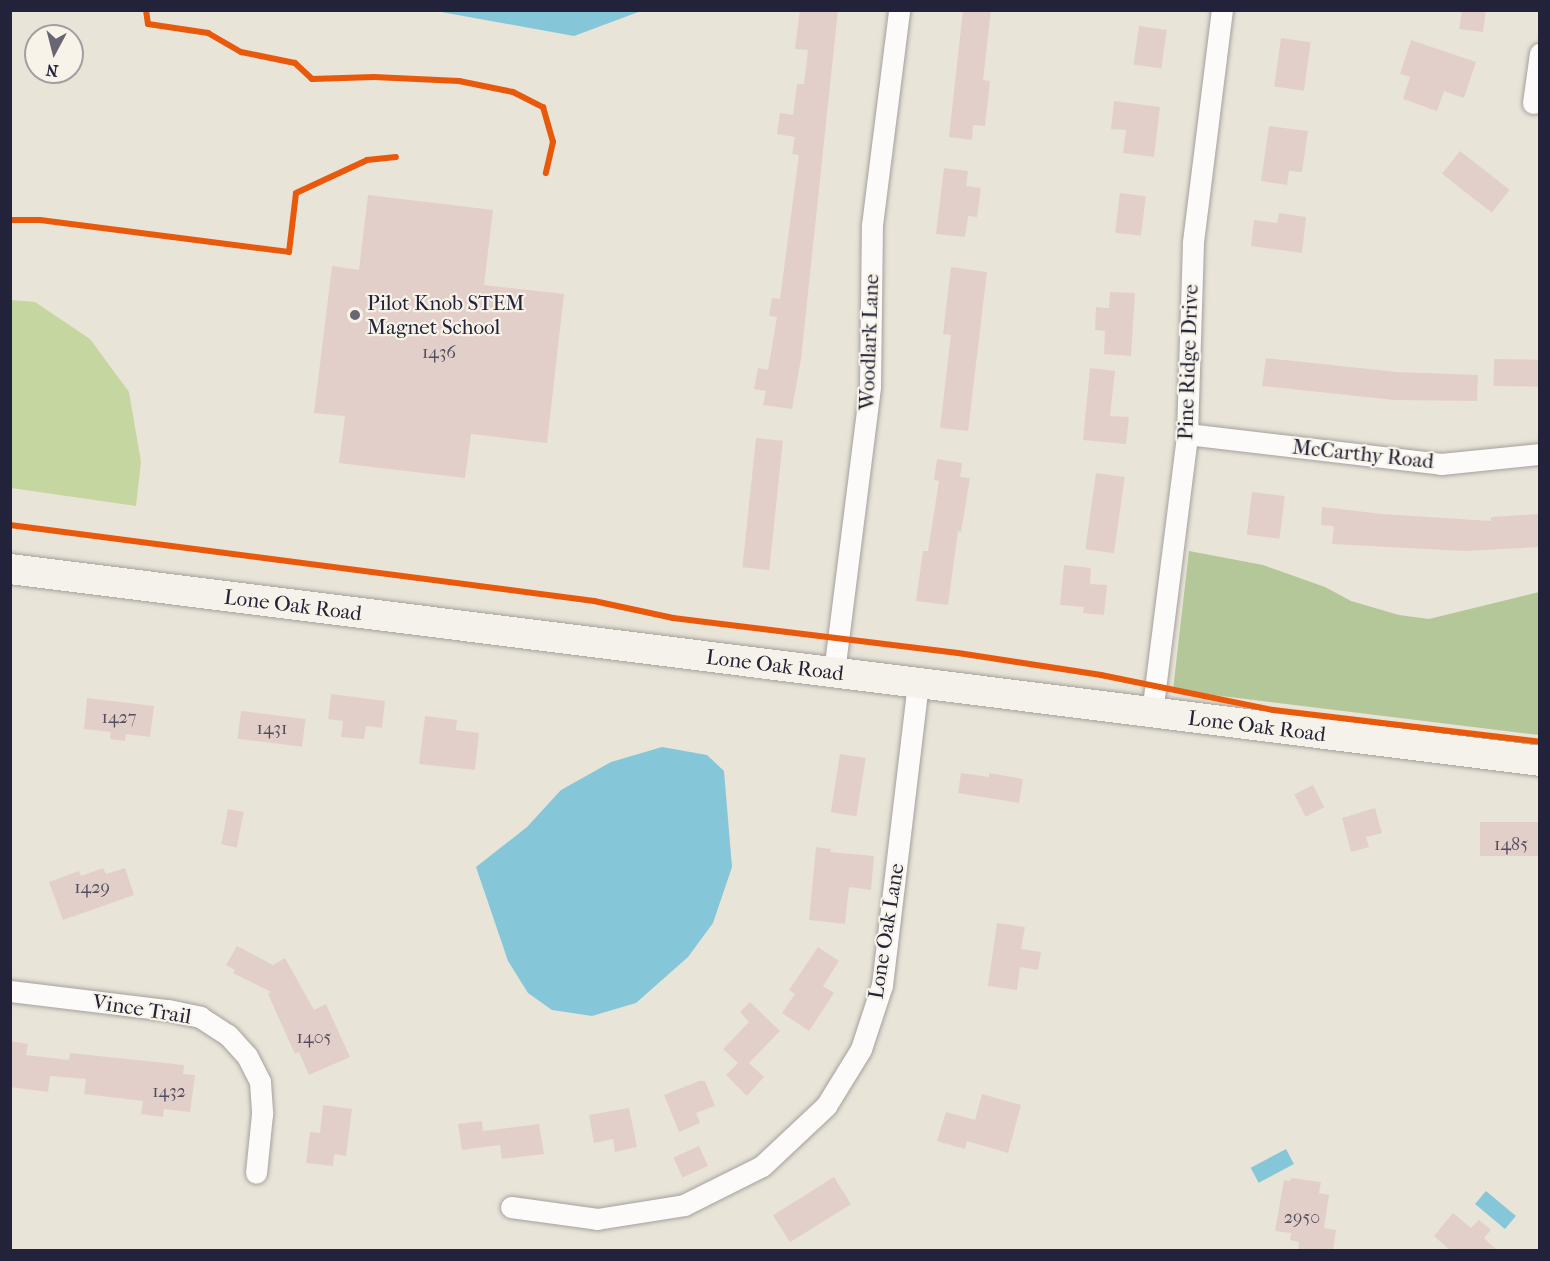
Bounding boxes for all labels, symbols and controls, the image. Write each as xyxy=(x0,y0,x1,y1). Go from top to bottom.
north arrow xyxy=(24,24,84,84)
text: N xyxy=(45,60,59,81)
street label: Woodlark Lane xyxy=(854,273,884,411)
street label: Pine Ridge Drive xyxy=(1173,284,1203,440)
place label: Pilot Knob STEM Magnet School xyxy=(367,290,525,340)
marker: Pilot Knob STEM Magnet School xyxy=(348,308,362,322)
house number: 1436 xyxy=(422,342,456,364)
street label: McCarthy Road xyxy=(1291,434,1435,474)
street label: Lone Oak Road xyxy=(223,584,363,626)
street label: Lone Oak Road xyxy=(705,644,845,686)
street label: Lone Oak Road xyxy=(1187,705,1327,747)
house number: 1427 xyxy=(102,707,136,729)
house number: 1431 xyxy=(257,718,287,740)
house number: 1485 xyxy=(1494,834,1528,856)
street label: Lone Oak Lane xyxy=(863,861,909,1001)
house number: 1429 xyxy=(74,877,110,899)
street label: Vince Trail xyxy=(91,989,193,1029)
house number: 1405 xyxy=(297,1027,331,1049)
house number: 1432 xyxy=(152,1081,186,1103)
house number: 2950 xyxy=(1284,1207,1320,1229)

